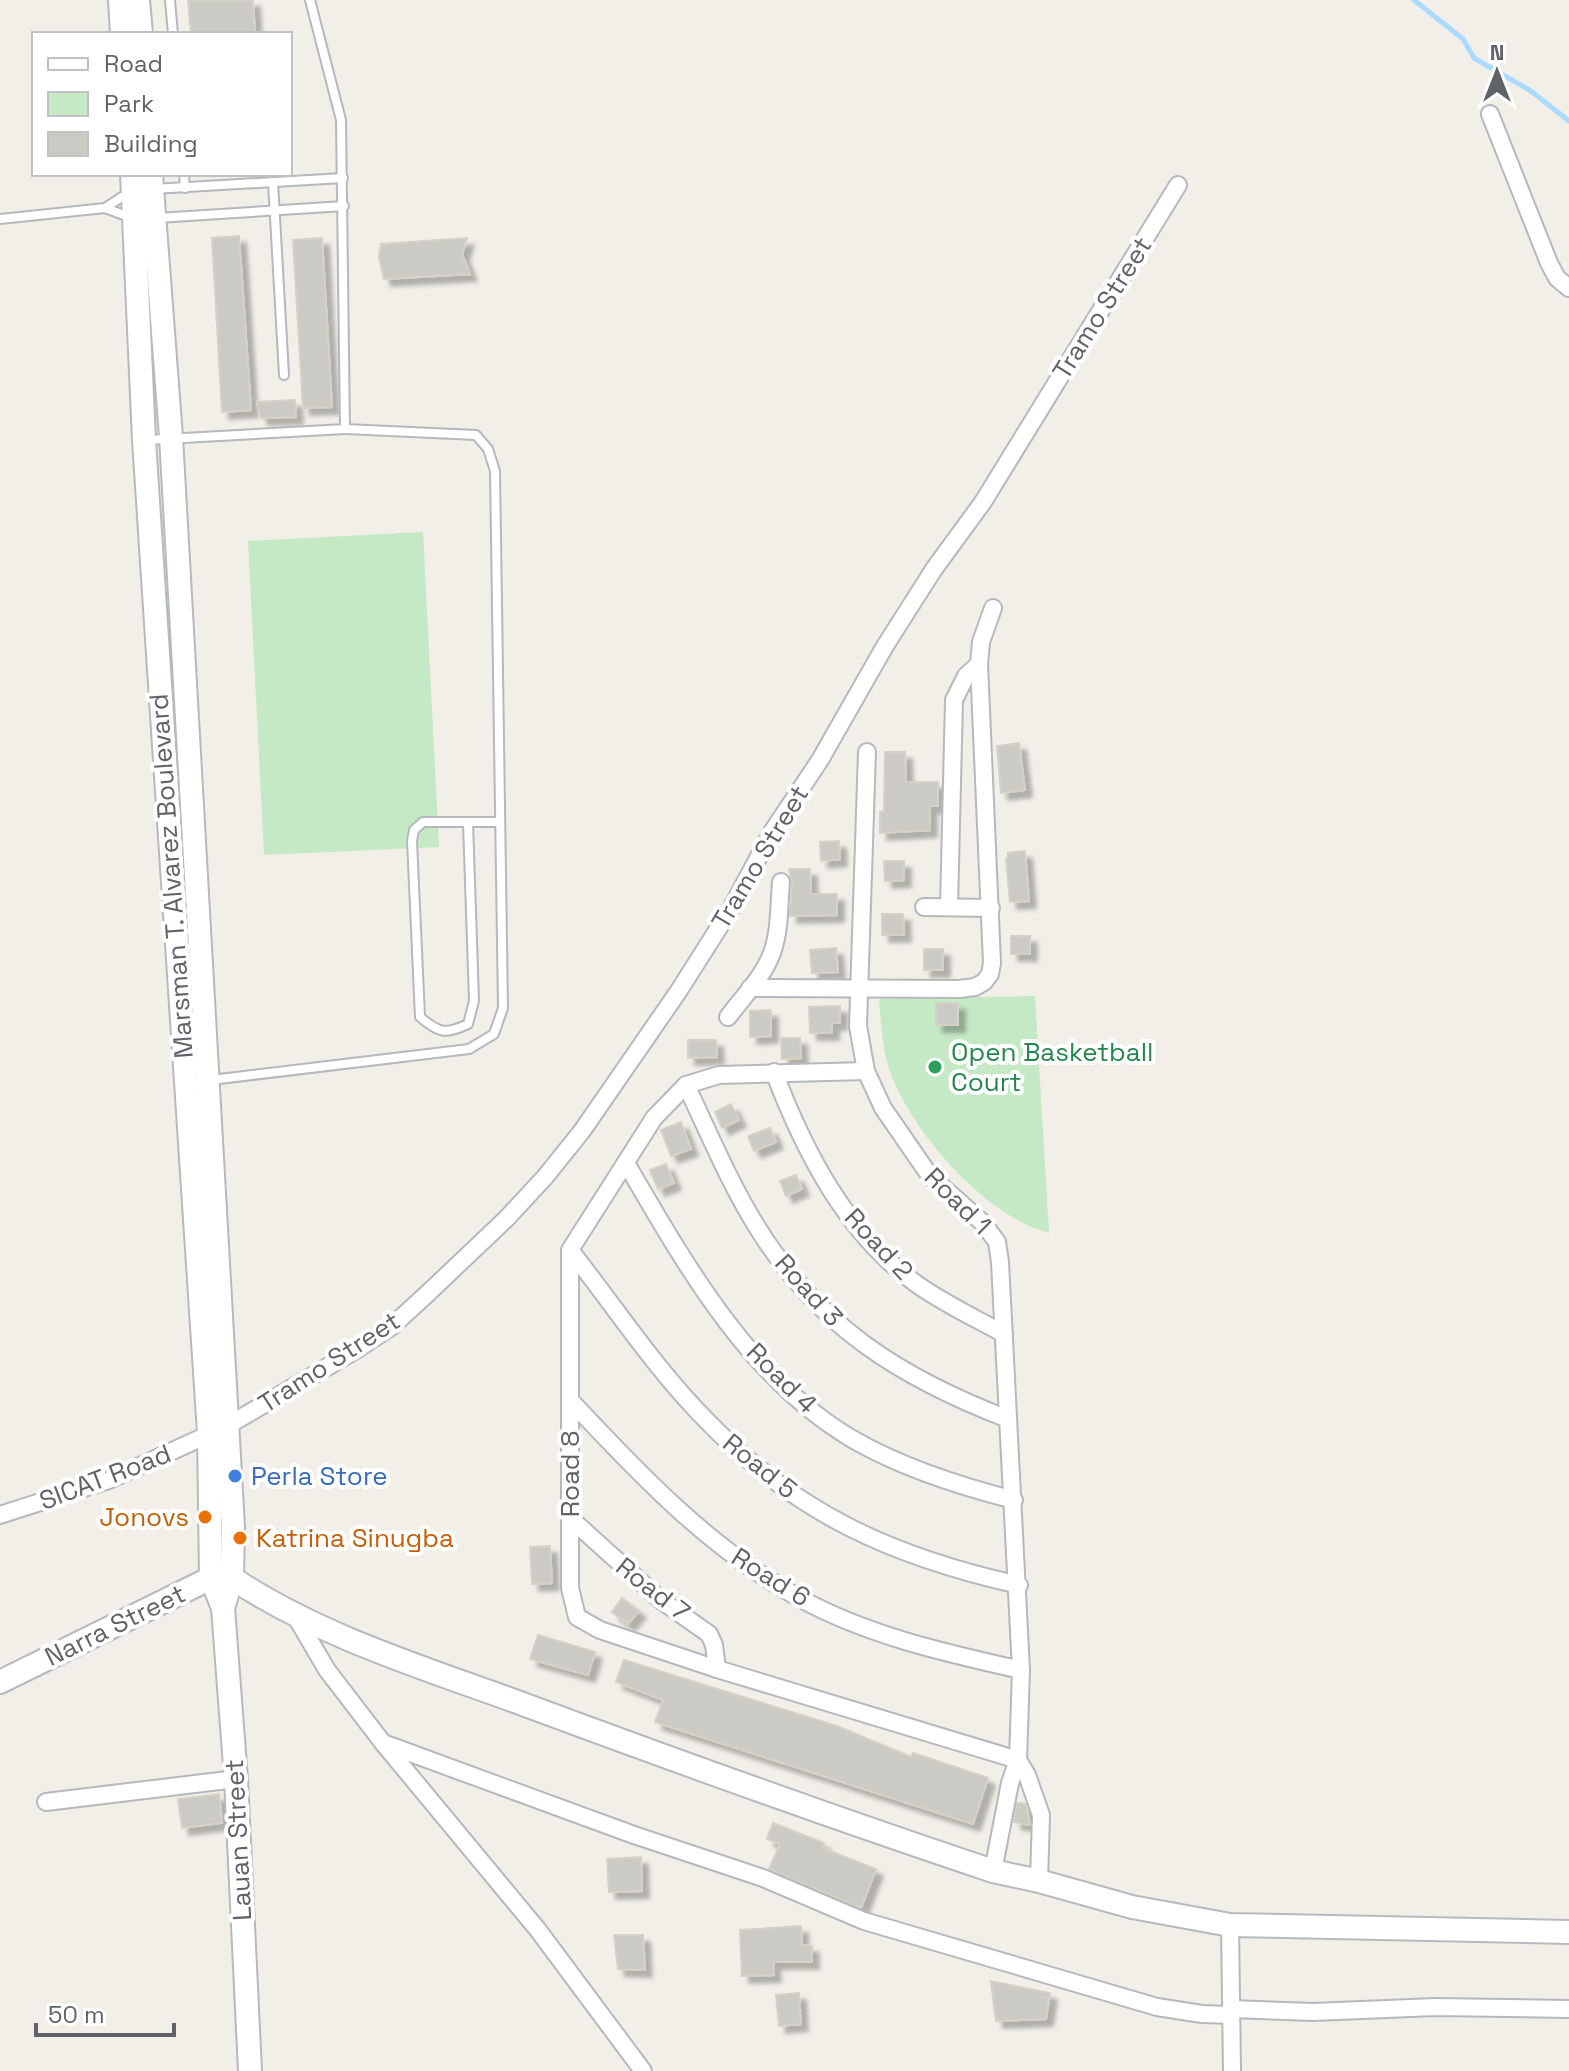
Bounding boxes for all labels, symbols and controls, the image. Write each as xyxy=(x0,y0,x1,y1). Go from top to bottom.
legend xyxy=(32,32,292,176)
north arrow xyxy=(1457,32,1537,112)
text: N xyxy=(1490,38,1504,66)
text: Road xyxy=(104,48,163,79)
text: Park xyxy=(104,88,154,119)
text: Building xyxy=(104,128,198,159)
street label: Tramo Street xyxy=(1045,230,1159,386)
street label: Marsman T. Alvarez Boulevard xyxy=(141,692,201,1060)
street label: Tramo Street xyxy=(704,779,816,935)
place label: Open Basketball Court xyxy=(951,1035,1153,1099)
marker: Open Basketball Court xyxy=(926,1058,944,1076)
street label: Road 1 xyxy=(917,1160,999,1242)
street label: Road 2 xyxy=(837,1201,921,1287)
street label: Road 3 xyxy=(768,1247,850,1333)
street label: Tramo Street xyxy=(252,1304,406,1420)
street label: Road 4 xyxy=(739,1335,825,1421)
street label: Road 5 xyxy=(716,1426,804,1506)
street label: Road 8 xyxy=(553,1431,587,1517)
street label: SICAT Road xyxy=(34,1436,176,1518)
place label: Perla Store xyxy=(251,1459,388,1493)
marker: Perla Store xyxy=(226,1467,244,1485)
place label: Jonovs xyxy=(99,1500,189,1534)
marker: Jonovs xyxy=(196,1508,214,1526)
place label: Katrina Sinugba xyxy=(256,1521,454,1555)
marker: Katrina Sinugba xyxy=(231,1529,249,1547)
street label: Road 6 xyxy=(725,1540,817,1614)
street label: Road 7 xyxy=(609,1549,697,1629)
street label: Narra Street xyxy=(39,1576,191,1674)
street label: Lauan Street xyxy=(217,1758,259,1922)
scale bar xyxy=(36,1987,174,2037)
text: 50 m xyxy=(48,1999,105,2030)

